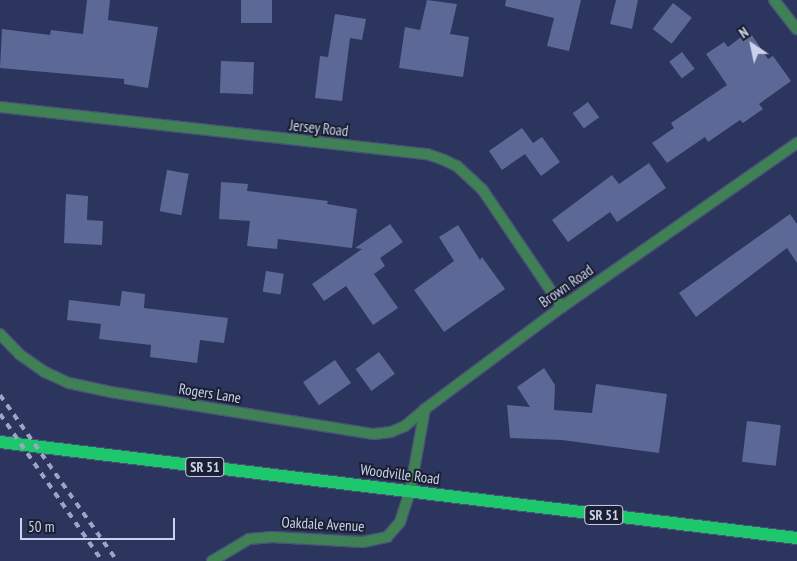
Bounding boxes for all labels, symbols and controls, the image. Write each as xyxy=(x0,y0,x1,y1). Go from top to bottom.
north arrow xyxy=(727,20,777,70)
text: N xyxy=(735,23,752,42)
street label: Jersey Road xyxy=(289,116,349,140)
street label: Brown Road xyxy=(536,261,596,311)
street label: Rogers Lane xyxy=(178,379,242,407)
road number: SR 51 xyxy=(185,456,225,478)
street label: Woodville Road xyxy=(359,460,441,488)
road number: SR 51 xyxy=(584,504,624,526)
scale bar xyxy=(22,508,178,540)
street label: Oakdale Avenue xyxy=(281,513,365,535)
text: 50 m xyxy=(28,517,54,536)

